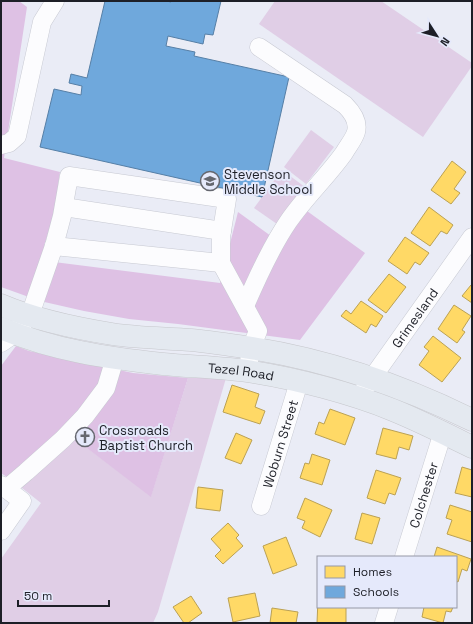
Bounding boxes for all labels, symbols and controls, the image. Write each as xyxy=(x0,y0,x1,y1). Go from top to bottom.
north arrow xyxy=(417,16,457,56)
text: N xyxy=(437,35,453,49)
place label: Stevenson Middle School xyxy=(224,166,312,198)
school or university icon: Stevenson Middle School xyxy=(199,170,221,192)
street label: Grimesland xyxy=(388,285,442,351)
street label: Tezel Road xyxy=(207,359,275,385)
street label: Woburn Street xyxy=(259,398,302,490)
place label: Crossroads Baptist Church xyxy=(99,422,193,454)
church icon: Crossroads Baptist Church xyxy=(74,426,96,448)
street label: Colchester xyxy=(406,460,442,530)
legend xyxy=(317,556,457,608)
text: Homes xyxy=(353,564,392,580)
scale bar xyxy=(18,582,109,608)
text: Schools xyxy=(353,584,399,600)
text: 50 m xyxy=(24,588,52,604)

